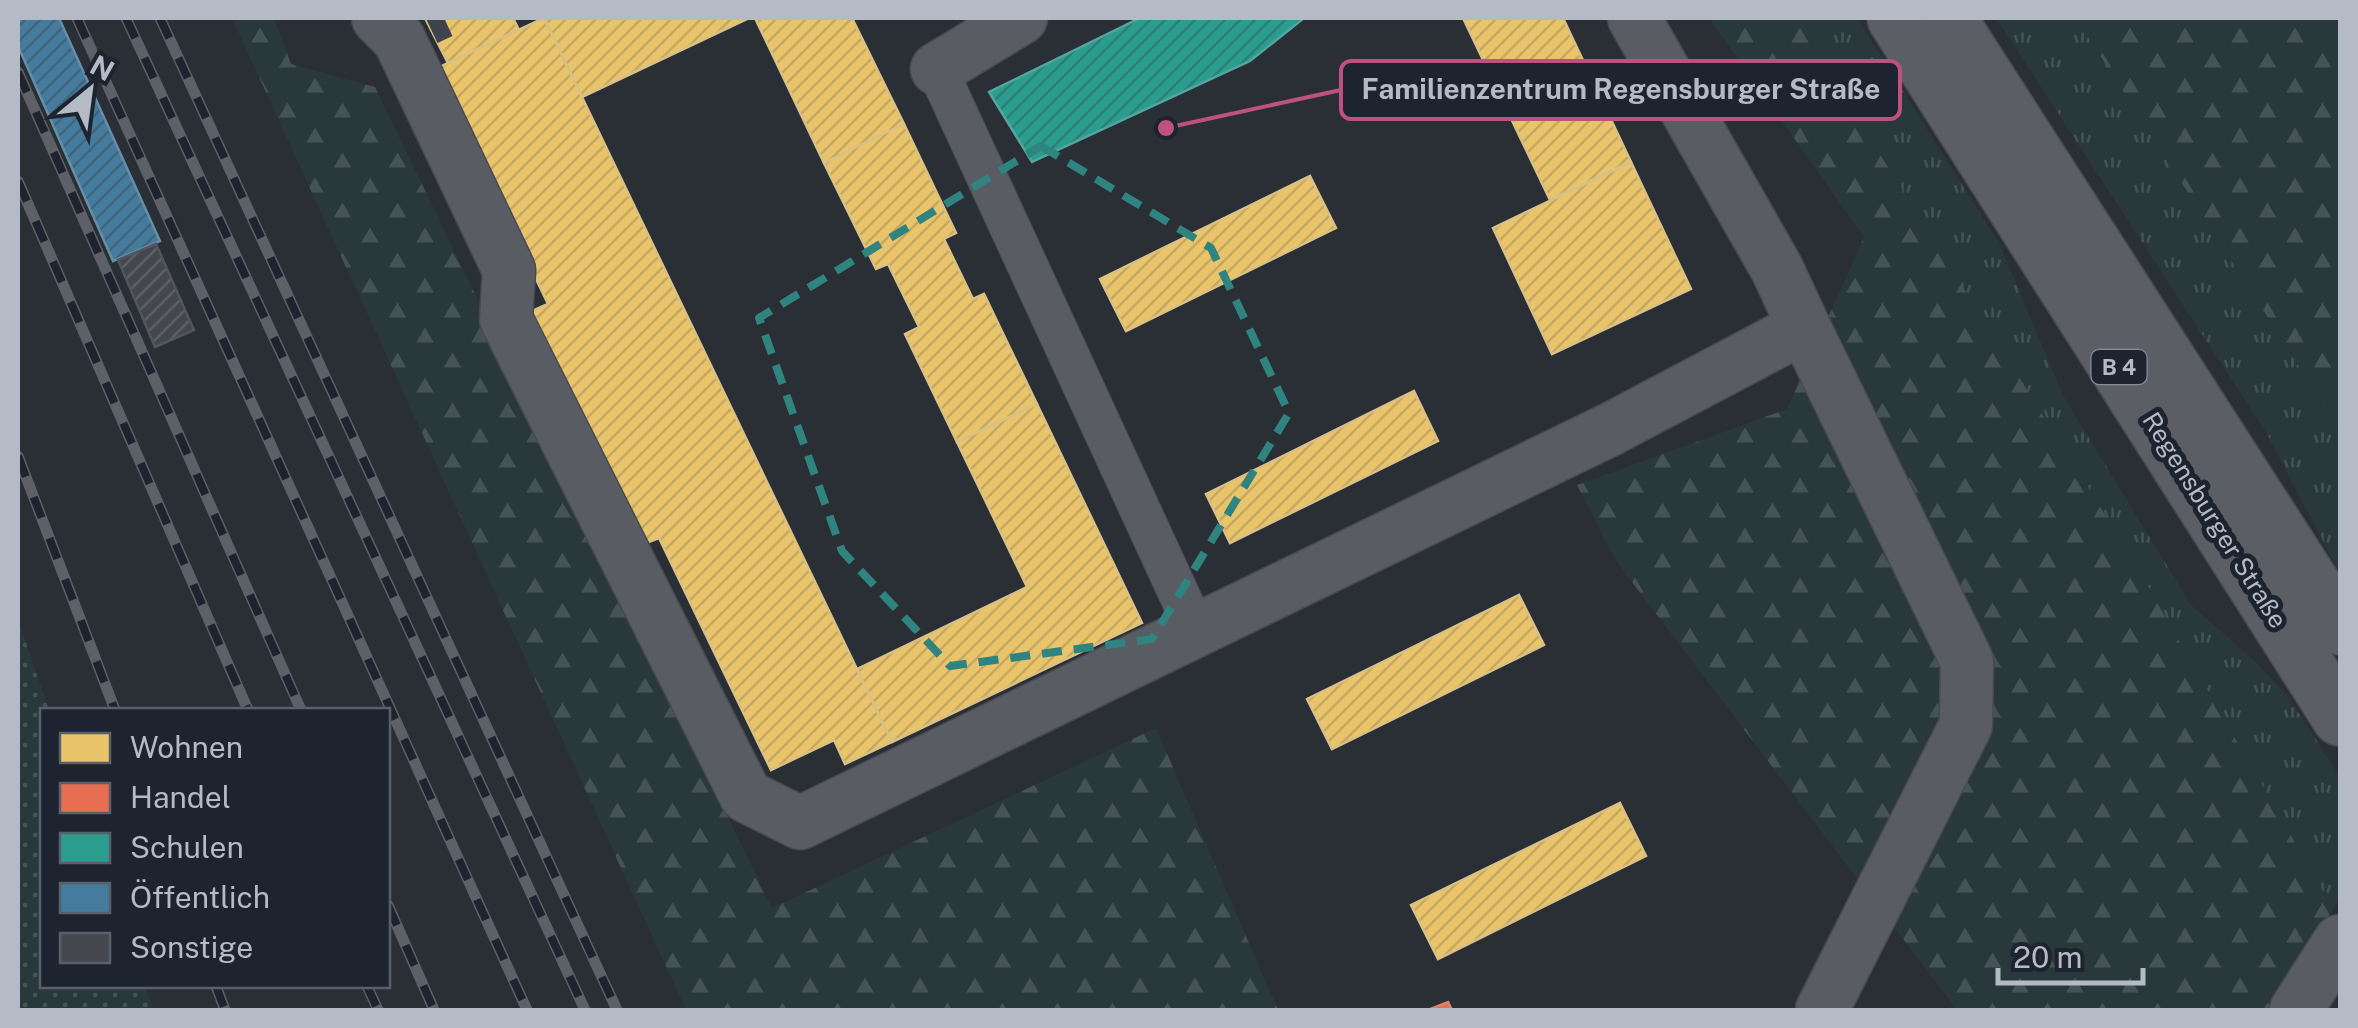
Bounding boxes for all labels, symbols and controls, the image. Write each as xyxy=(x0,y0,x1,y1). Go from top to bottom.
north arrow xyxy=(40,40,140,140)
text: N xyxy=(85,48,120,87)
callout: Familienzentrum Regensburger Straße xyxy=(1341,61,1900,119)
text: Familienzentrum Regensburger Straße xyxy=(1361,72,1881,105)
road number: B 4 xyxy=(2092,350,2146,384)
street label: Regensburger Straße xyxy=(2136,406,2294,634)
legend xyxy=(40,708,390,988)
text: Wohnen xyxy=(130,729,243,765)
text: Handel xyxy=(130,779,231,815)
text: Schulen xyxy=(130,829,244,865)
text: Öffentlich xyxy=(130,879,270,915)
scale bar xyxy=(1998,923,2143,985)
text: Sonstige xyxy=(130,929,253,965)
text: 20 m xyxy=(2013,939,2082,975)

